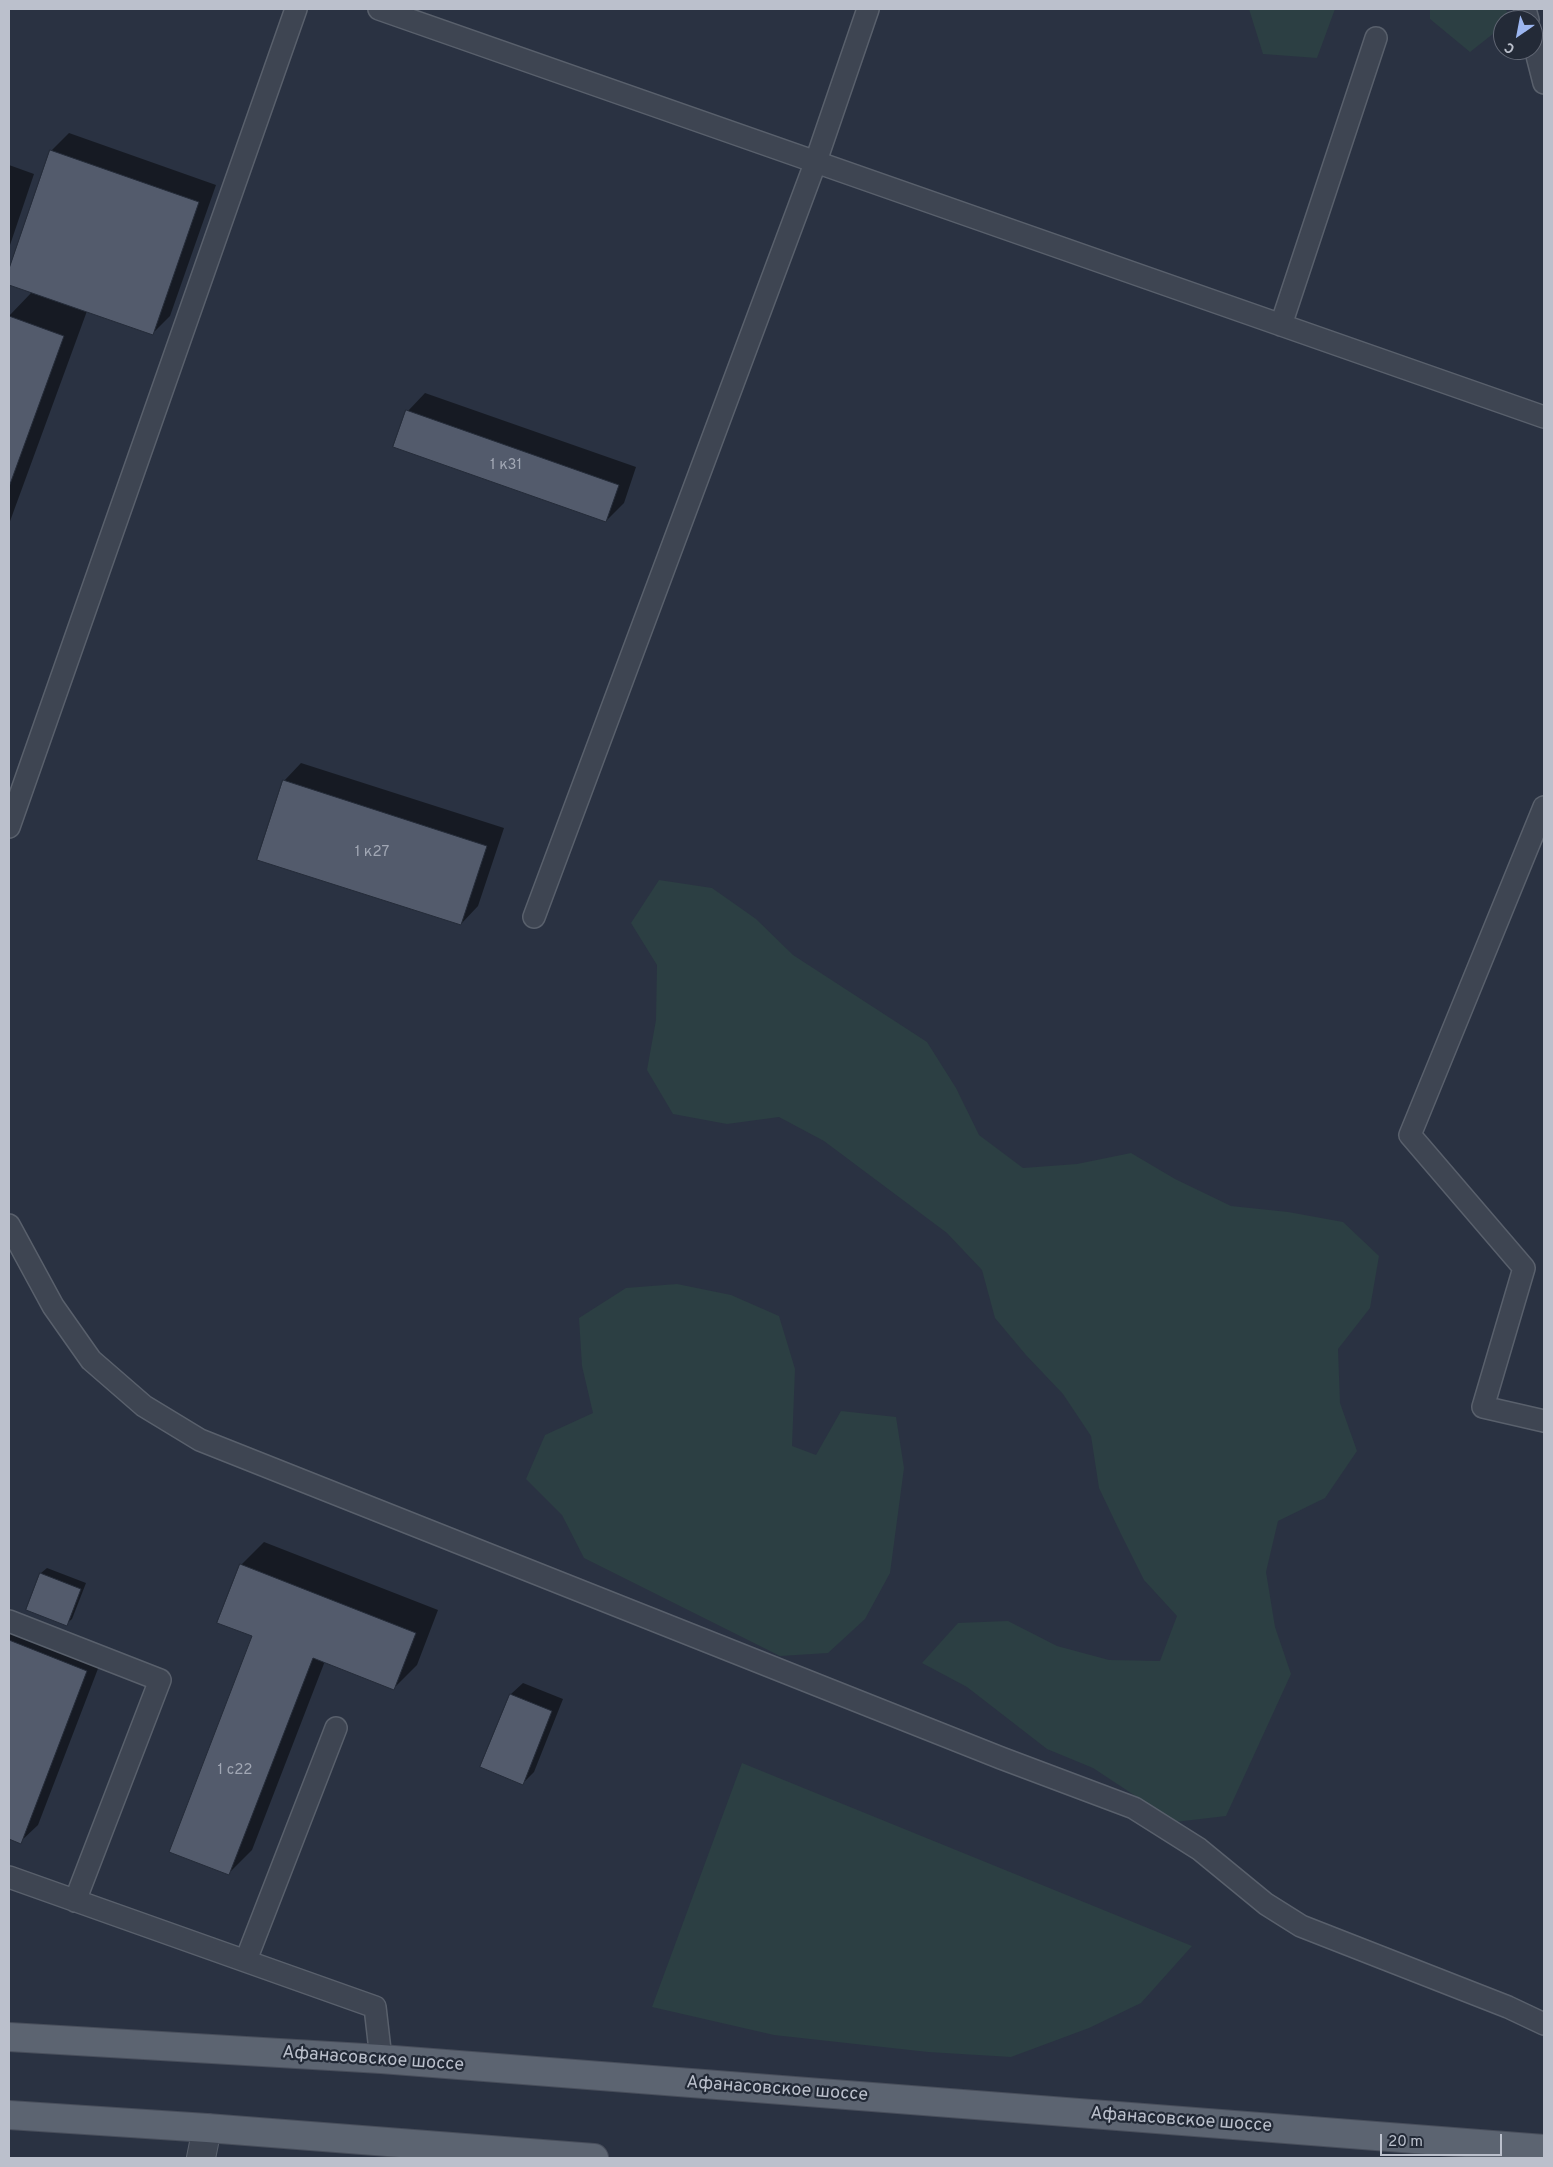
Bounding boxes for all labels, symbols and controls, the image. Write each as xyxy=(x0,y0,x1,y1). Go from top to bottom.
north arrow xyxy=(1493,10,1543,60)
text: С xyxy=(1502,38,1518,57)
house number: 1 к31 xyxy=(490,457,522,475)
house number: 1 к27 xyxy=(355,844,389,862)
house number: 1 с22 xyxy=(218,1762,252,1780)
street label: Афанасовское шоссе xyxy=(281,2043,465,2077)
street label: Афанасовское шоссе xyxy=(685,2073,869,2107)
street label: Афанасовское шоссе xyxy=(1089,2104,1273,2138)
scale bar xyxy=(1383,2124,1506,2156)
text: 20 m xyxy=(1388,2133,1423,2152)

